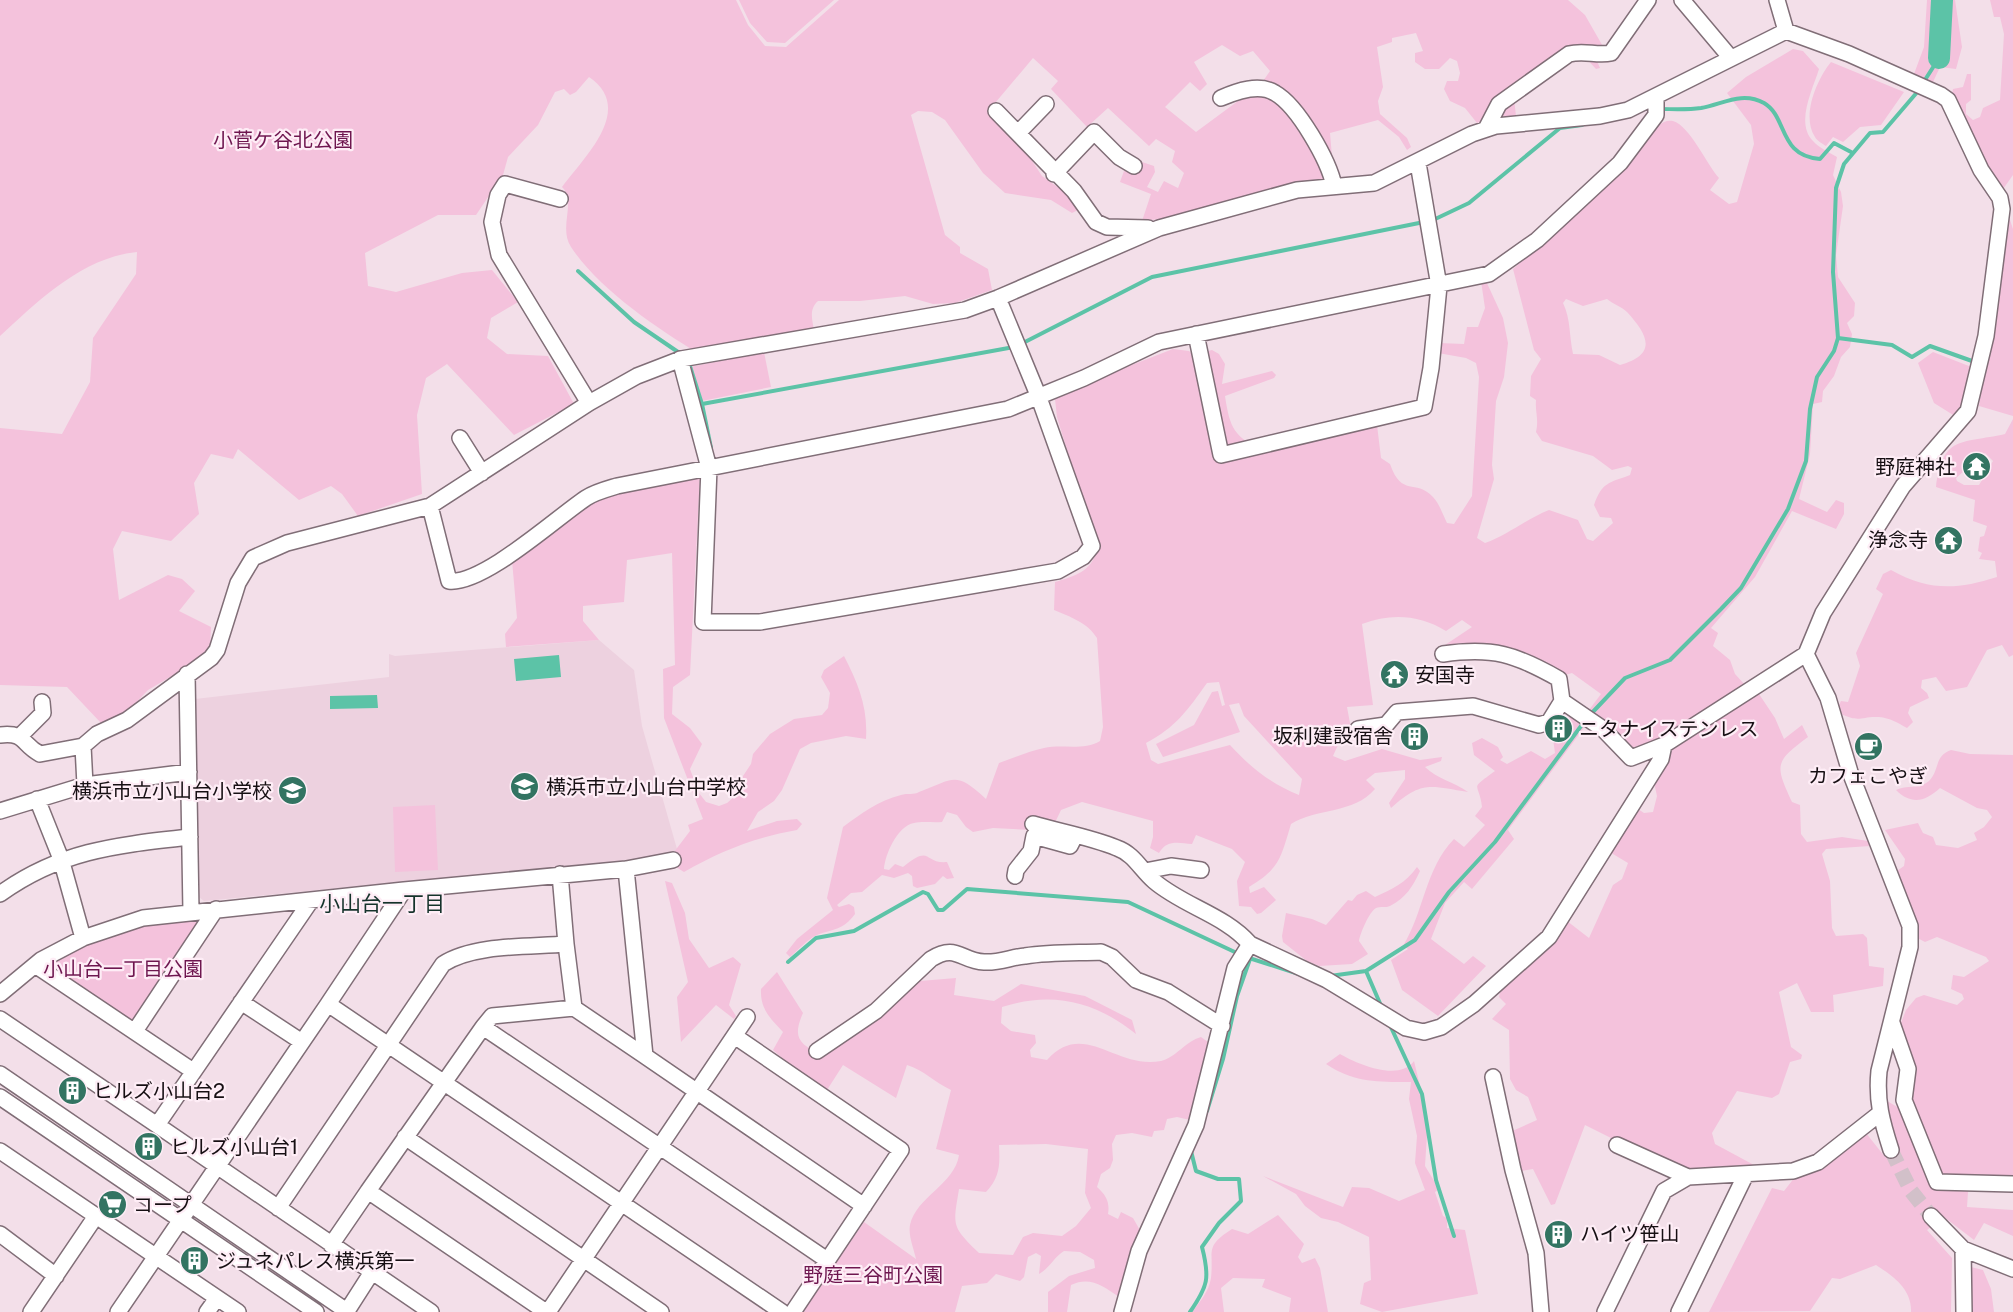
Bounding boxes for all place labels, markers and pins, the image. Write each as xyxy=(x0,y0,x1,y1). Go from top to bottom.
temple icon: 野庭神社 xyxy=(1960,451,1992,483)
place label: 野庭神社 xyxy=(1875,455,1955,479)
temple icon: 浄念寺 xyxy=(1933,524,1965,556)
place label: 浄念寺 xyxy=(1868,528,1928,552)
temple icon: 安国寺 xyxy=(1378,659,1410,691)
place label: 安国寺 xyxy=(1415,663,1475,687)
building icon: ニタナイステンレス xyxy=(1542,713,1574,745)
place label: ニタナイステンレス xyxy=(1579,717,1758,741)
building icon: 坂利建設宿舎 xyxy=(1398,720,1430,752)
place label: 坂利建設宿舎 xyxy=(1273,724,1393,748)
cafe icon: カフェこやぎ xyxy=(1852,730,1884,762)
place label: カフェこやぎ xyxy=(1808,764,1928,788)
school or university icon: 横浜市立小山台中学校 xyxy=(509,771,541,803)
school or university icon: 横浜市立小山台小学校 xyxy=(277,775,309,807)
place label: 横浜市立小山台中学校 xyxy=(546,775,746,799)
place label: 横浜市立小山台小学校 xyxy=(72,779,272,803)
building icon: ヒルズ小山台2 xyxy=(56,1075,88,1107)
place label: ヒルズ小山台2 xyxy=(93,1079,225,1103)
building icon: ヒルズ小山台1 xyxy=(133,1131,165,1163)
place label: ヒルズ小山台1 xyxy=(170,1135,298,1159)
supermarket icon: コープ xyxy=(96,1189,128,1221)
place label: コープ xyxy=(133,1193,192,1217)
building icon: ハイツ笹山 xyxy=(1543,1218,1575,1250)
place label: ハイツ笹山 xyxy=(1580,1222,1680,1246)
building icon: ジュネパレス横浜第一 xyxy=(179,1245,211,1277)
place label: ジュネパレス横浜第一 xyxy=(216,1249,415,1273)

